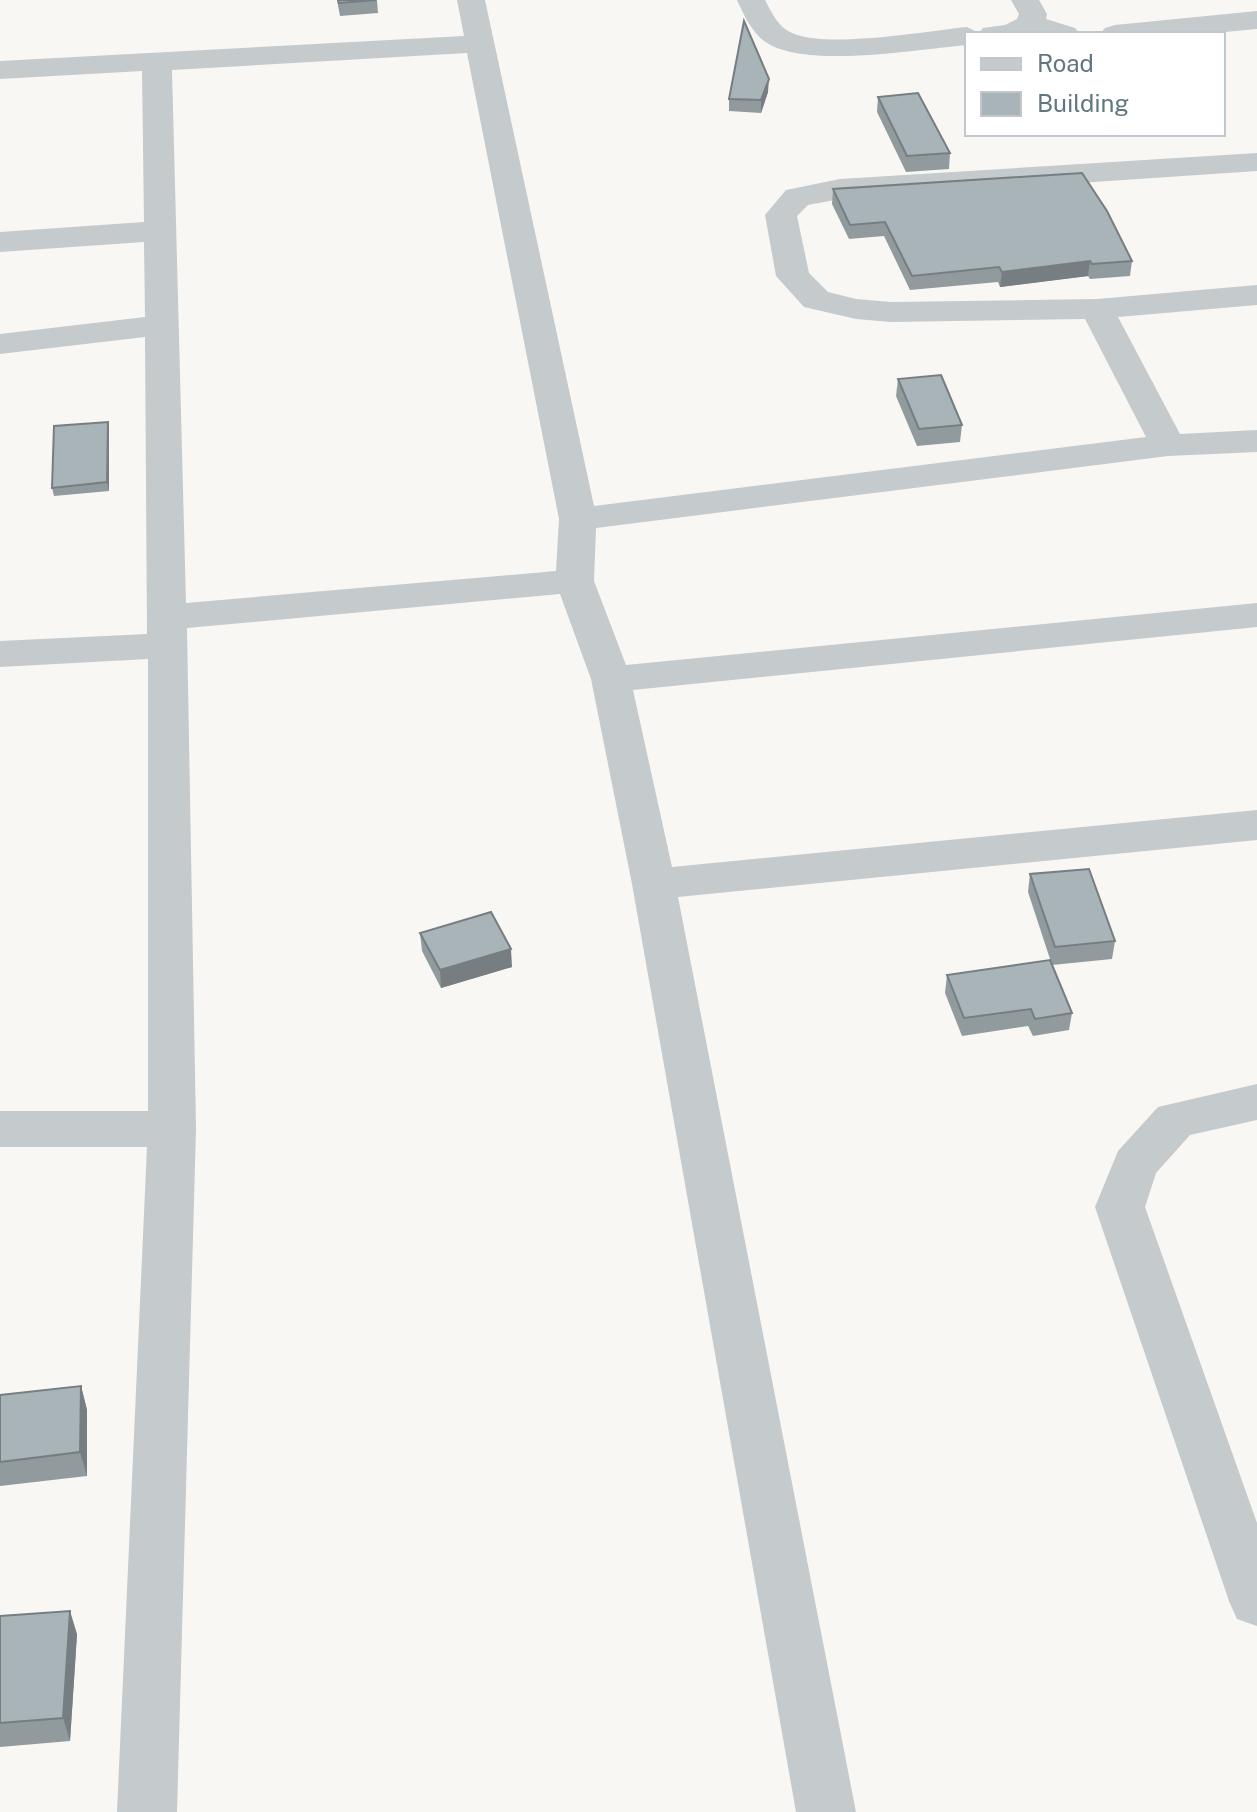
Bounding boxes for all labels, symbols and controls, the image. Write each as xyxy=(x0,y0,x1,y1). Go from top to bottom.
legend xyxy=(965,32,1225,136)
text: Road xyxy=(1037,49,1094,77)
text: Building xyxy=(1037,89,1129,117)

